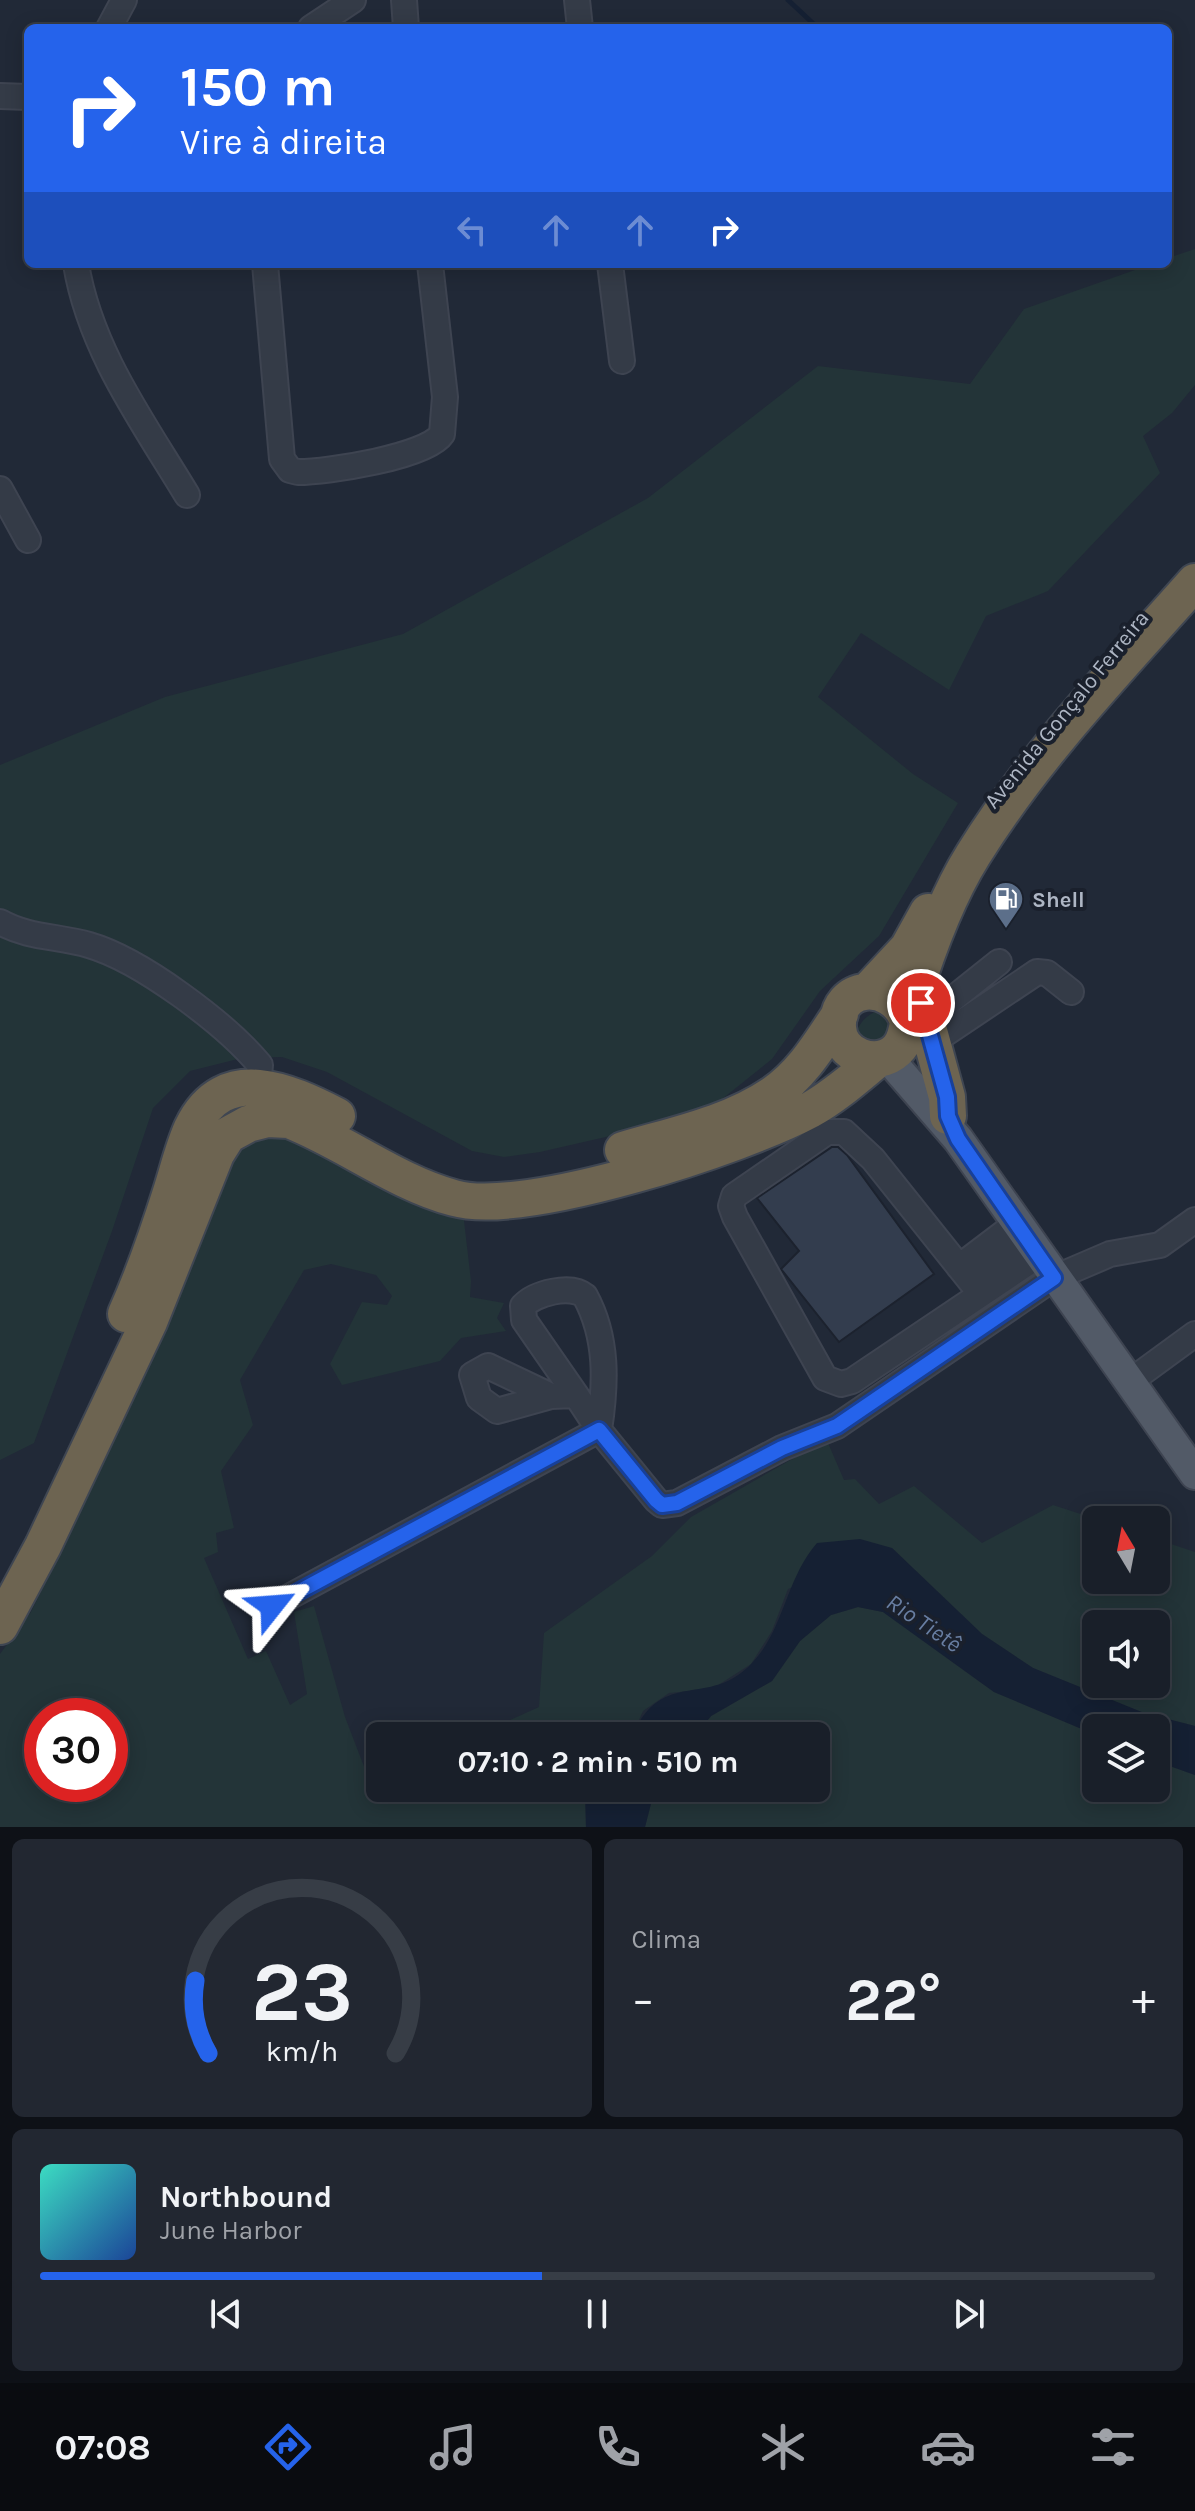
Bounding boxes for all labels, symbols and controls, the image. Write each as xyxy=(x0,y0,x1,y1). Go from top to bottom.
text: 150 m xyxy=(180,54,335,119)
icon: right xyxy=(48,56,152,160)
text: Vire à direita xyxy=(180,121,387,163)
icon: left xyxy=(450,208,494,252)
icon: ahead xyxy=(534,208,578,252)
icon: ahead xyxy=(618,208,662,252)
icon: right xyxy=(702,208,746,252)
street label: Avenida Gonçalo Ferreira xyxy=(979,605,1155,814)
fuel station icon: Shell xyxy=(987,880,1025,930)
place label: Shell xyxy=(1032,887,1085,913)
pin xyxy=(887,969,955,1037)
icon: arrive xyxy=(899,981,943,1025)
north arrow xyxy=(1082,1506,1170,1594)
map controls xyxy=(1082,1506,1170,1802)
position arrow xyxy=(230,1564,314,1648)
water label: Rio Tietê xyxy=(881,1588,967,1658)
button: sound xyxy=(1082,1610,1170,1698)
speed limit sign: 30 xyxy=(24,1698,128,1802)
button: layers xyxy=(1082,1714,1170,1802)
text: 07:10 · 2 min · 510 m xyxy=(458,1744,738,1780)
text: Clima xyxy=(632,1924,701,1955)
text: 23 xyxy=(251,1944,353,2041)
text: 22° xyxy=(845,1965,941,2035)
text: − xyxy=(632,1974,655,2025)
text: + xyxy=(1132,1974,1155,2025)
text: km/h xyxy=(266,2035,338,2068)
text: Northbound xyxy=(160,2179,332,2215)
text: June Harbor xyxy=(160,2215,302,2246)
icon: previous xyxy=(204,2292,248,2336)
icon: pause xyxy=(575,2292,619,2336)
icon: next xyxy=(947,2292,991,2336)
icon: directions xyxy=(260,2419,316,2475)
icon: music xyxy=(425,2419,481,2475)
icon: phone xyxy=(590,2419,646,2475)
icon: climate xyxy=(755,2419,811,2475)
icon: car xyxy=(920,2419,976,2475)
icon: filters xyxy=(1085,2419,1141,2475)
text: 07:08 xyxy=(54,2426,151,2468)

